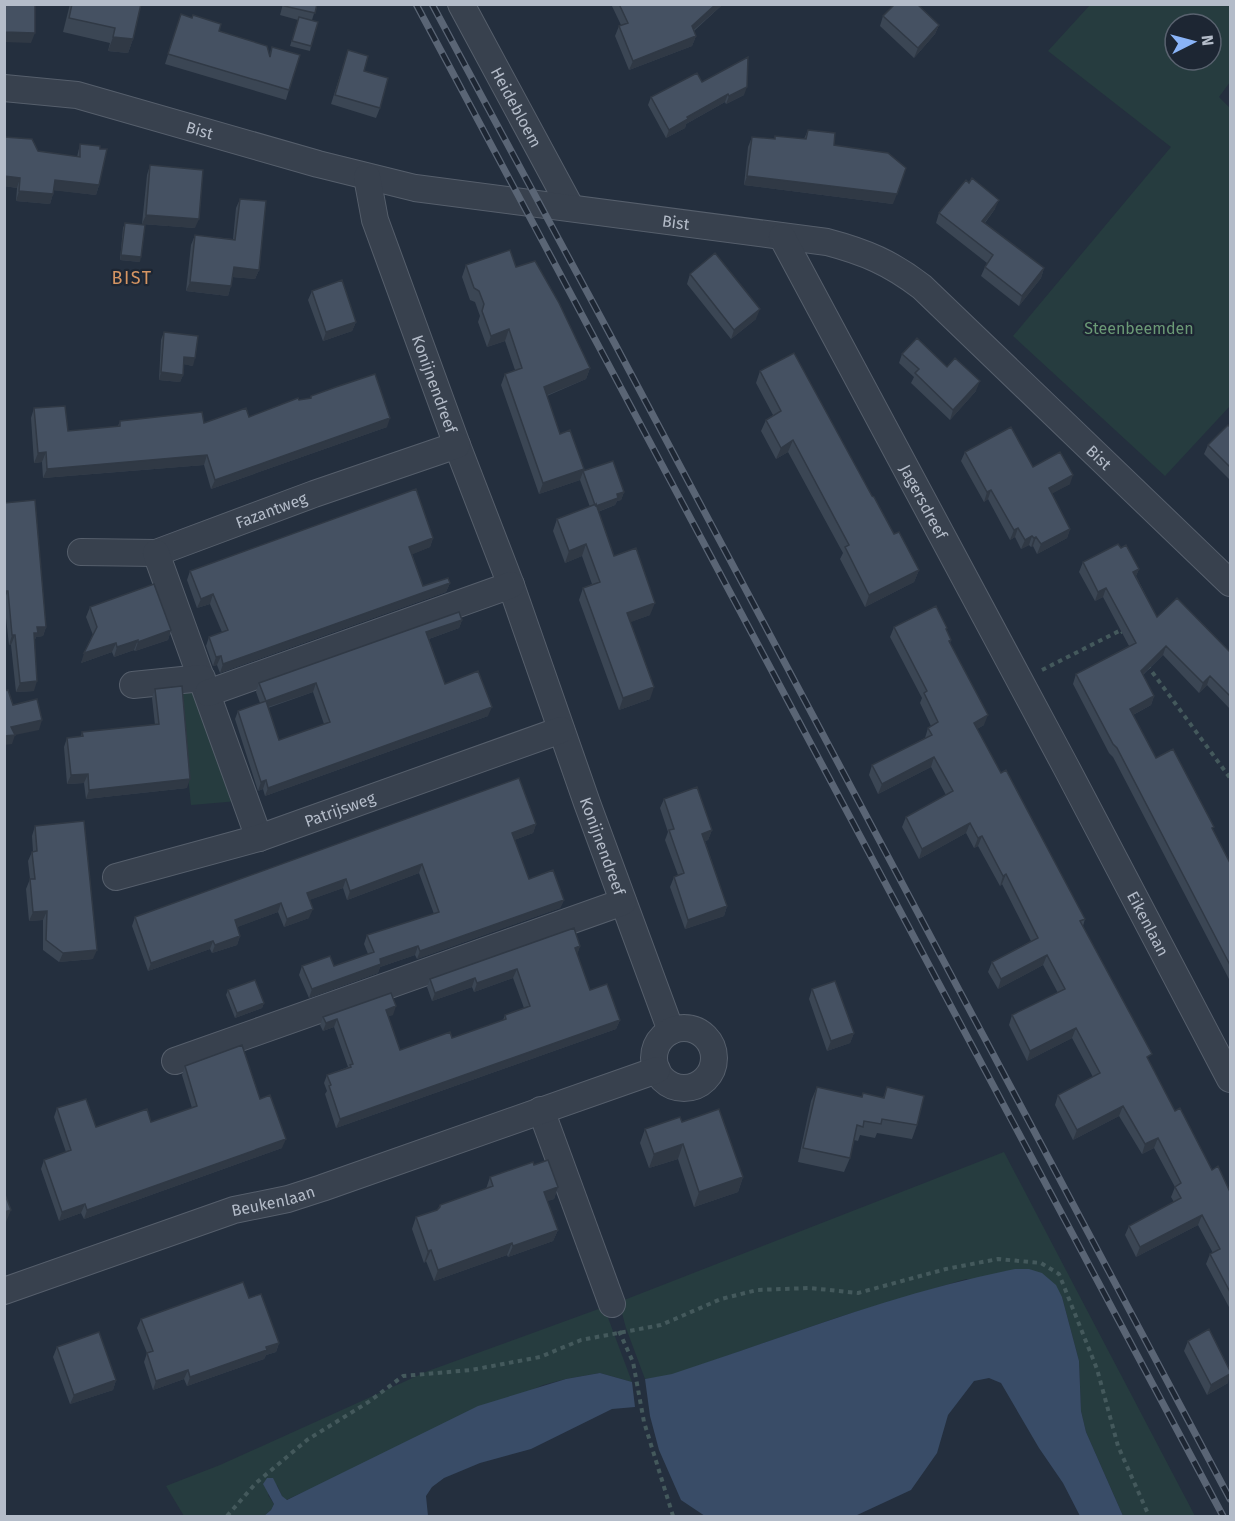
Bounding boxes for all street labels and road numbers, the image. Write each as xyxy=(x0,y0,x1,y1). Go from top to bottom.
street label: Heidebloem xyxy=(487,64,545,151)
street label: Bist xyxy=(184,118,216,144)
street label: Bist xyxy=(661,211,691,234)
street label: Konijnendreef xyxy=(408,332,461,437)
street label: Bist xyxy=(1082,441,1115,474)
street label: Jagersdreef xyxy=(896,461,952,544)
street label: Fazantweg xyxy=(233,488,310,532)
street label: Patrijsweg xyxy=(302,788,379,831)
street label: Konijnendreef xyxy=(576,795,630,899)
street label: Eikenlaan xyxy=(1123,888,1173,959)
street label: Beukenlaan xyxy=(230,1182,317,1220)

